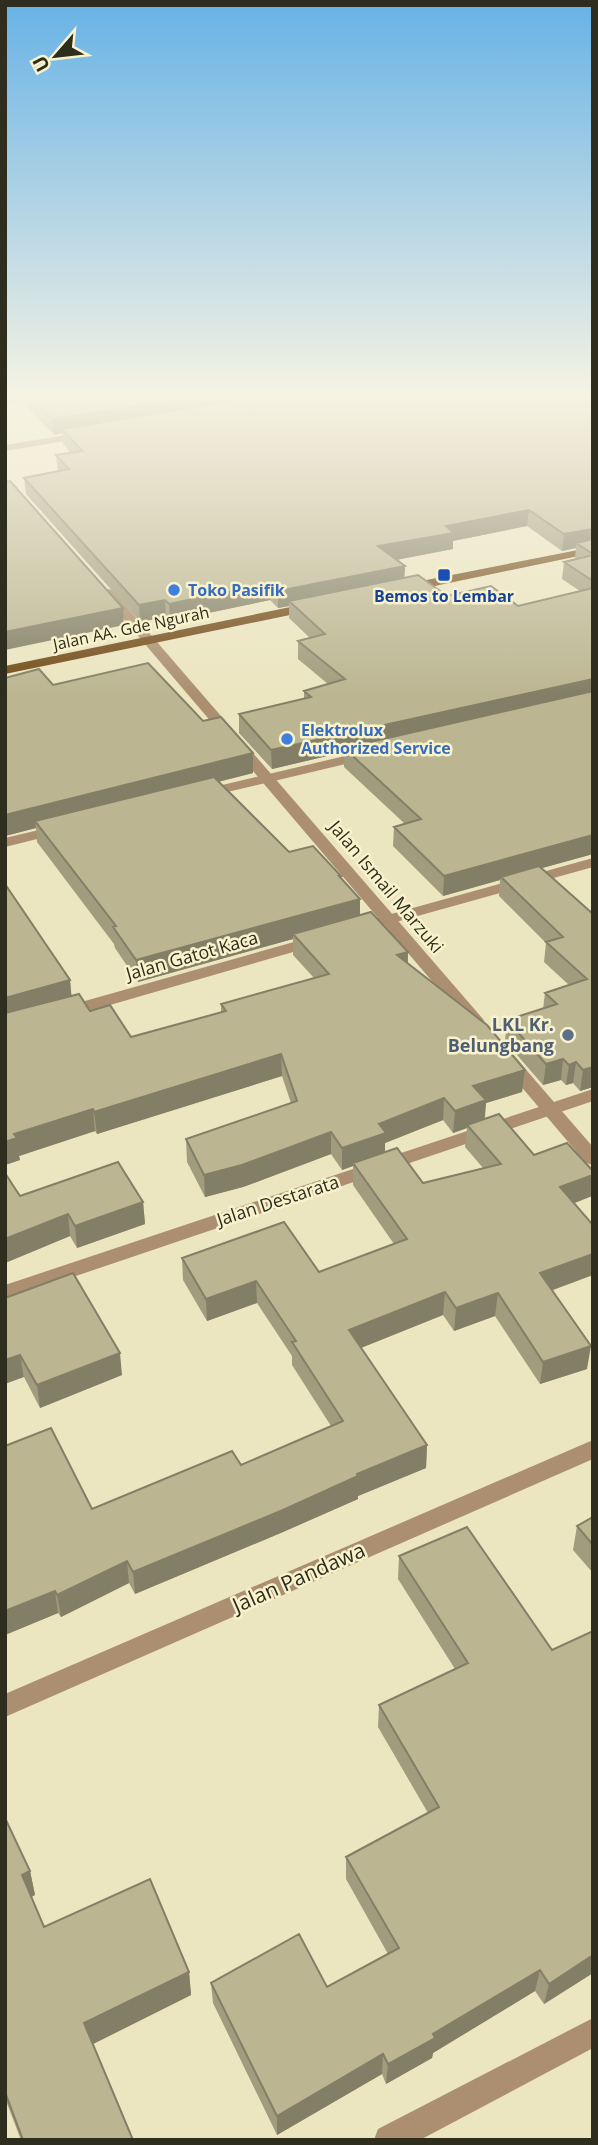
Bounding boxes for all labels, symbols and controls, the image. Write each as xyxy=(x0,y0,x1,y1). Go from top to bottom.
north arrow xyxy=(21,21,91,91)
text: U xyxy=(26,52,56,76)
marker: Bemos to Lembar xyxy=(436,567,452,583)
place label: Toko Pasifik xyxy=(188,579,285,601)
marker: Toko Pasifik xyxy=(166,582,182,598)
place label: Bemos to Lembar xyxy=(374,585,514,607)
street label: Jalan AA. Gde Ngurah xyxy=(49,601,211,656)
place label: Elektrolux Authorized Service xyxy=(301,719,451,759)
marker: Elektrolux Authorized Service xyxy=(279,731,295,747)
street label: Jalan Ismail Marzuki xyxy=(323,813,449,958)
street label: Jalan Gatot Kaca xyxy=(121,925,260,986)
place label: LKL Kr. Belungbang xyxy=(448,1012,554,1057)
marker: LKL Kr. Belungbang xyxy=(560,1027,576,1043)
street label: Jalan Destarata xyxy=(212,1169,342,1232)
street label: Jalan Pandawa xyxy=(226,1535,369,1620)

